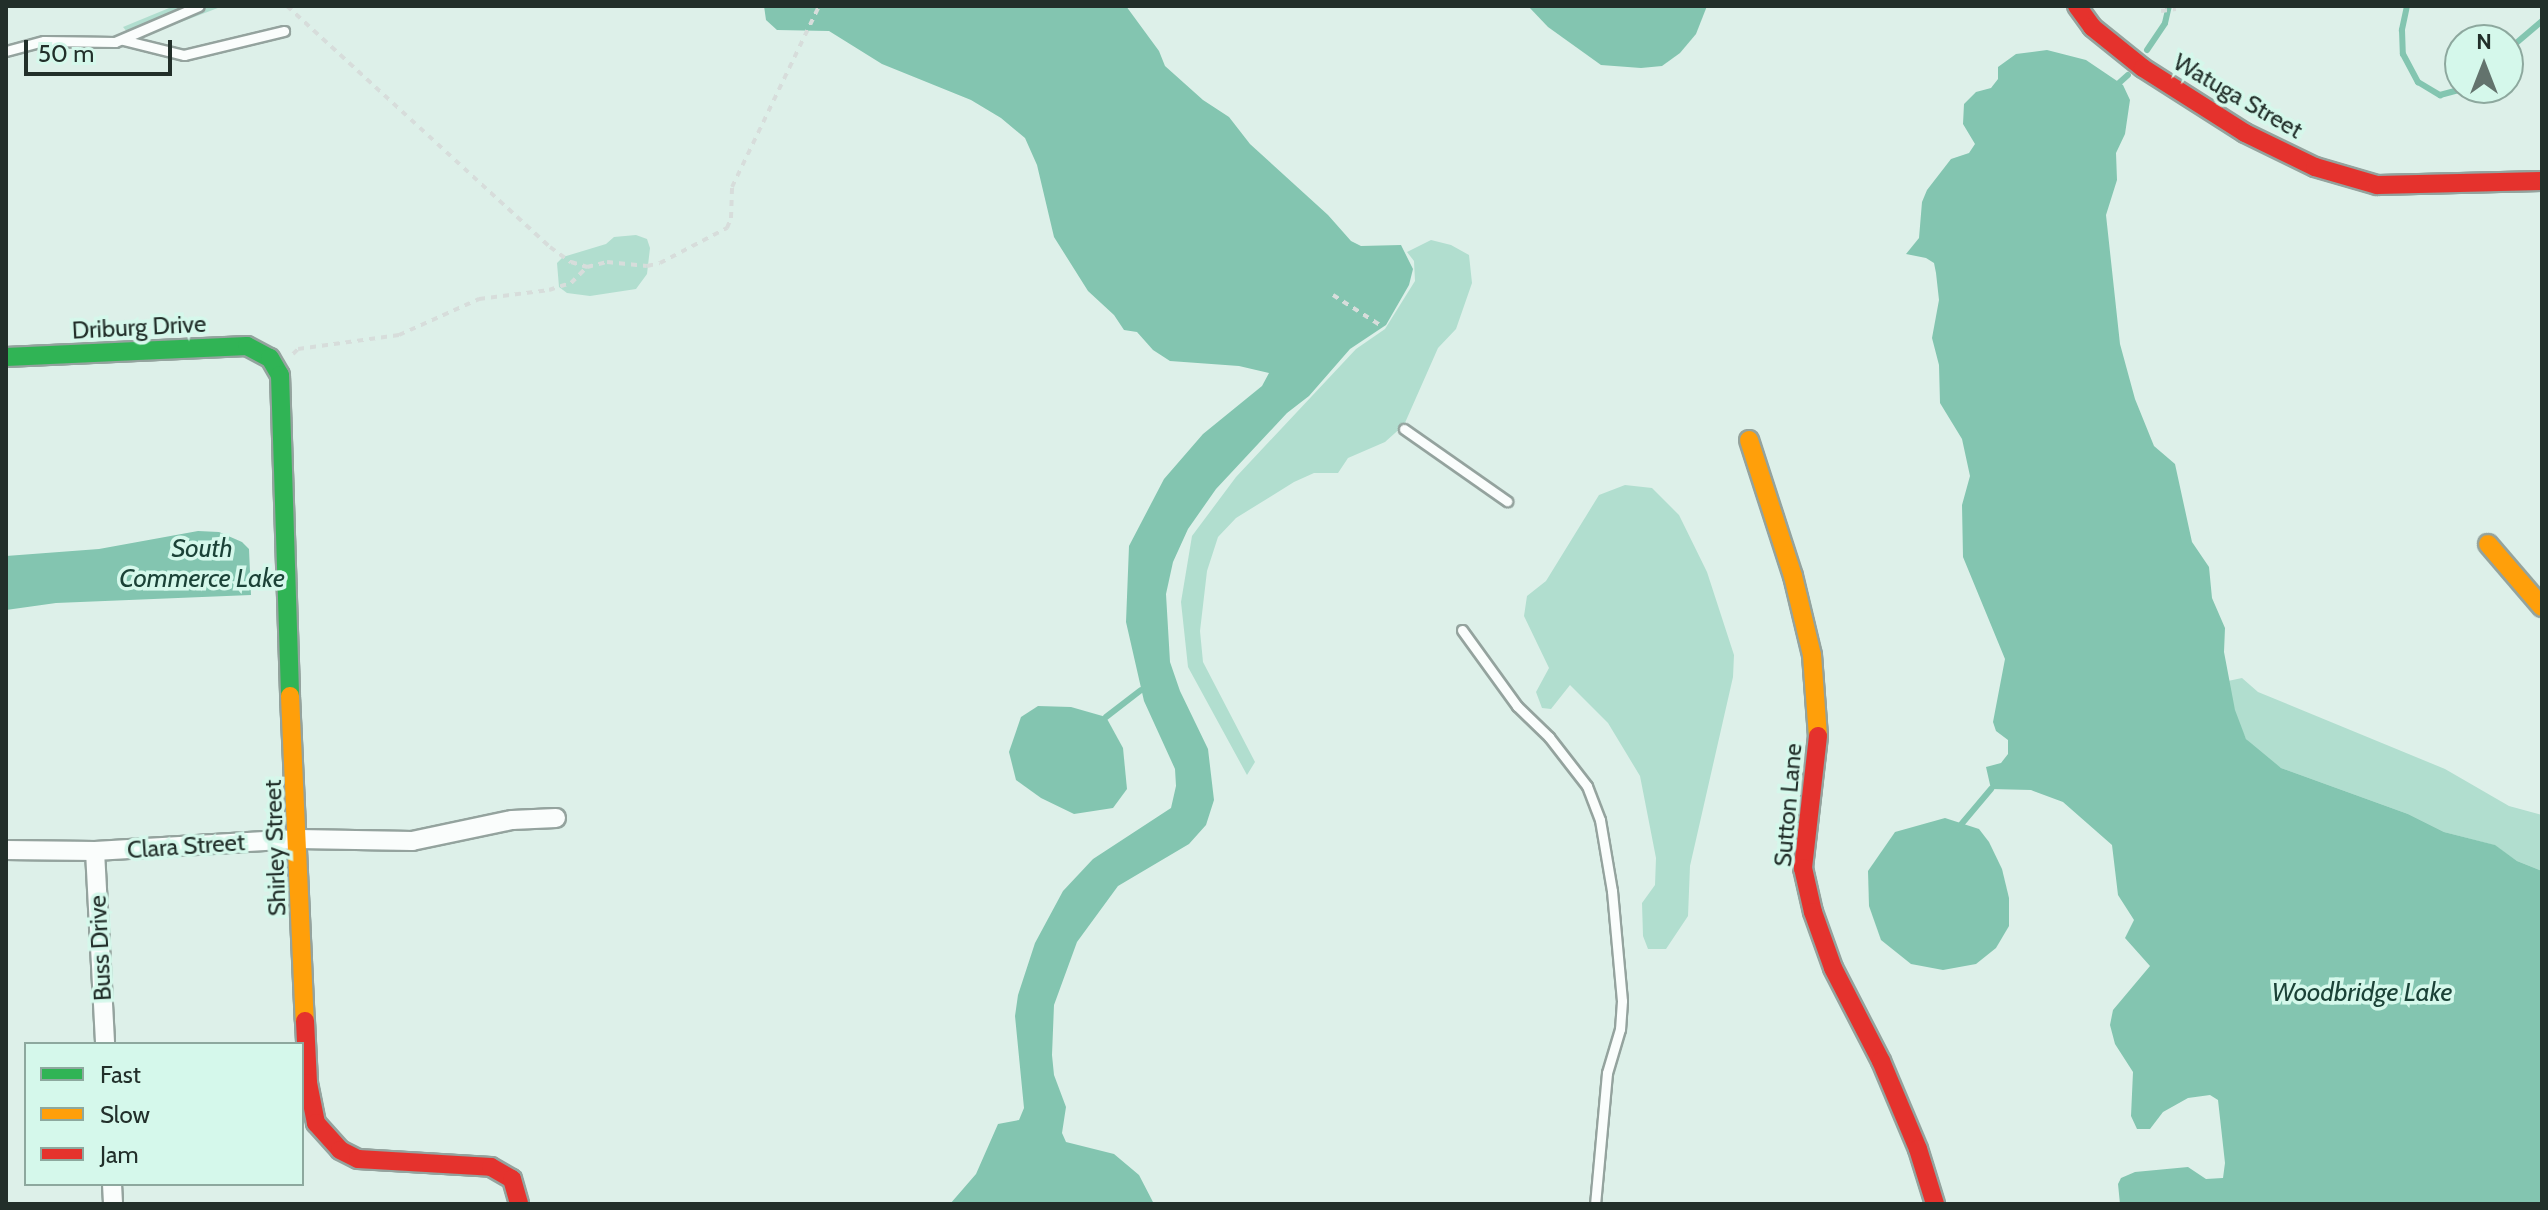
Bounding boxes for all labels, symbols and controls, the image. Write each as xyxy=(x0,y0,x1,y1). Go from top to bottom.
scale bar xyxy=(28,24,176,74)
north arrow xyxy=(2444,24,2524,104)
text: N xyxy=(2476,28,2492,55)
text: 50 m xyxy=(38,39,94,68)
street label: Watuga Street xyxy=(2168,47,2308,145)
street label: Driburg Drive xyxy=(71,309,207,345)
water label: South Commerce Lake xyxy=(119,533,285,594)
street label: Sutton Lane xyxy=(1768,742,1808,868)
street label: Shirley Street xyxy=(258,779,292,917)
street label: Clara Street xyxy=(126,828,246,864)
street label: Buss Drive xyxy=(83,894,117,1002)
water label: Woodbridge Lake xyxy=(2272,977,2452,1009)
legend xyxy=(24,1042,304,1186)
text: Fast xyxy=(100,1060,141,1089)
text: Slow xyxy=(100,1100,150,1129)
text: Jam xyxy=(100,1140,138,1169)

